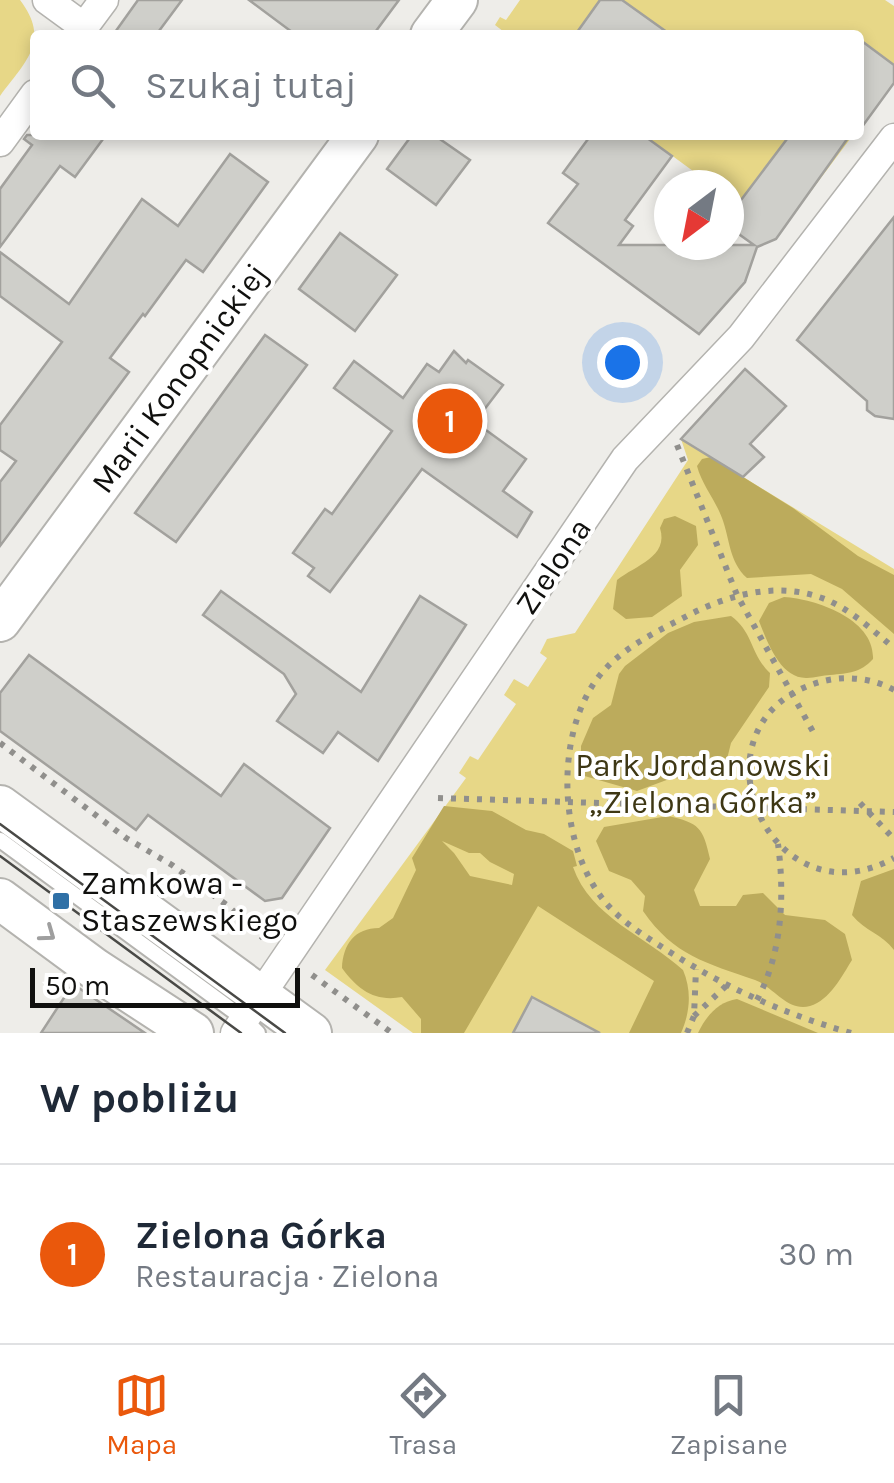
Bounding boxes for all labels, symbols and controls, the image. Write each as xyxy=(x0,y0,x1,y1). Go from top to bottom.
search box xyxy=(30,30,864,140)
icon: search xyxy=(65,58,120,113)
text: Szukaj tutaj xyxy=(145,63,357,108)
north arrow xyxy=(654,170,744,260)
street label: Marii Konopnickiej xyxy=(84,256,275,500)
your location xyxy=(597,337,648,388)
pin: 1 xyxy=(418,384,482,458)
street label: Zielona xyxy=(508,511,599,622)
park label: Park Jordanowski „Zielona Górka” xyxy=(575,747,831,821)
place label: Zamkowa - Staszewskiego xyxy=(81,865,298,939)
marker: Zamkowa - Staszewskiego xyxy=(50,890,72,912)
one-way arrow xyxy=(36,921,55,940)
scale bar xyxy=(30,963,300,1008)
text: 50 m xyxy=(45,969,110,1002)
text: W pobliżu xyxy=(40,1073,239,1123)
text: Zielona Górka xyxy=(135,1213,387,1258)
text: 1 xyxy=(67,1236,78,1273)
text: 30 m xyxy=(779,1236,854,1273)
text: Restauracja · Zielona xyxy=(135,1258,439,1295)
tab: Mapa xyxy=(106,1368,177,1461)
tab: Trasa xyxy=(390,1368,457,1461)
tab: Zapisane xyxy=(670,1368,788,1461)

